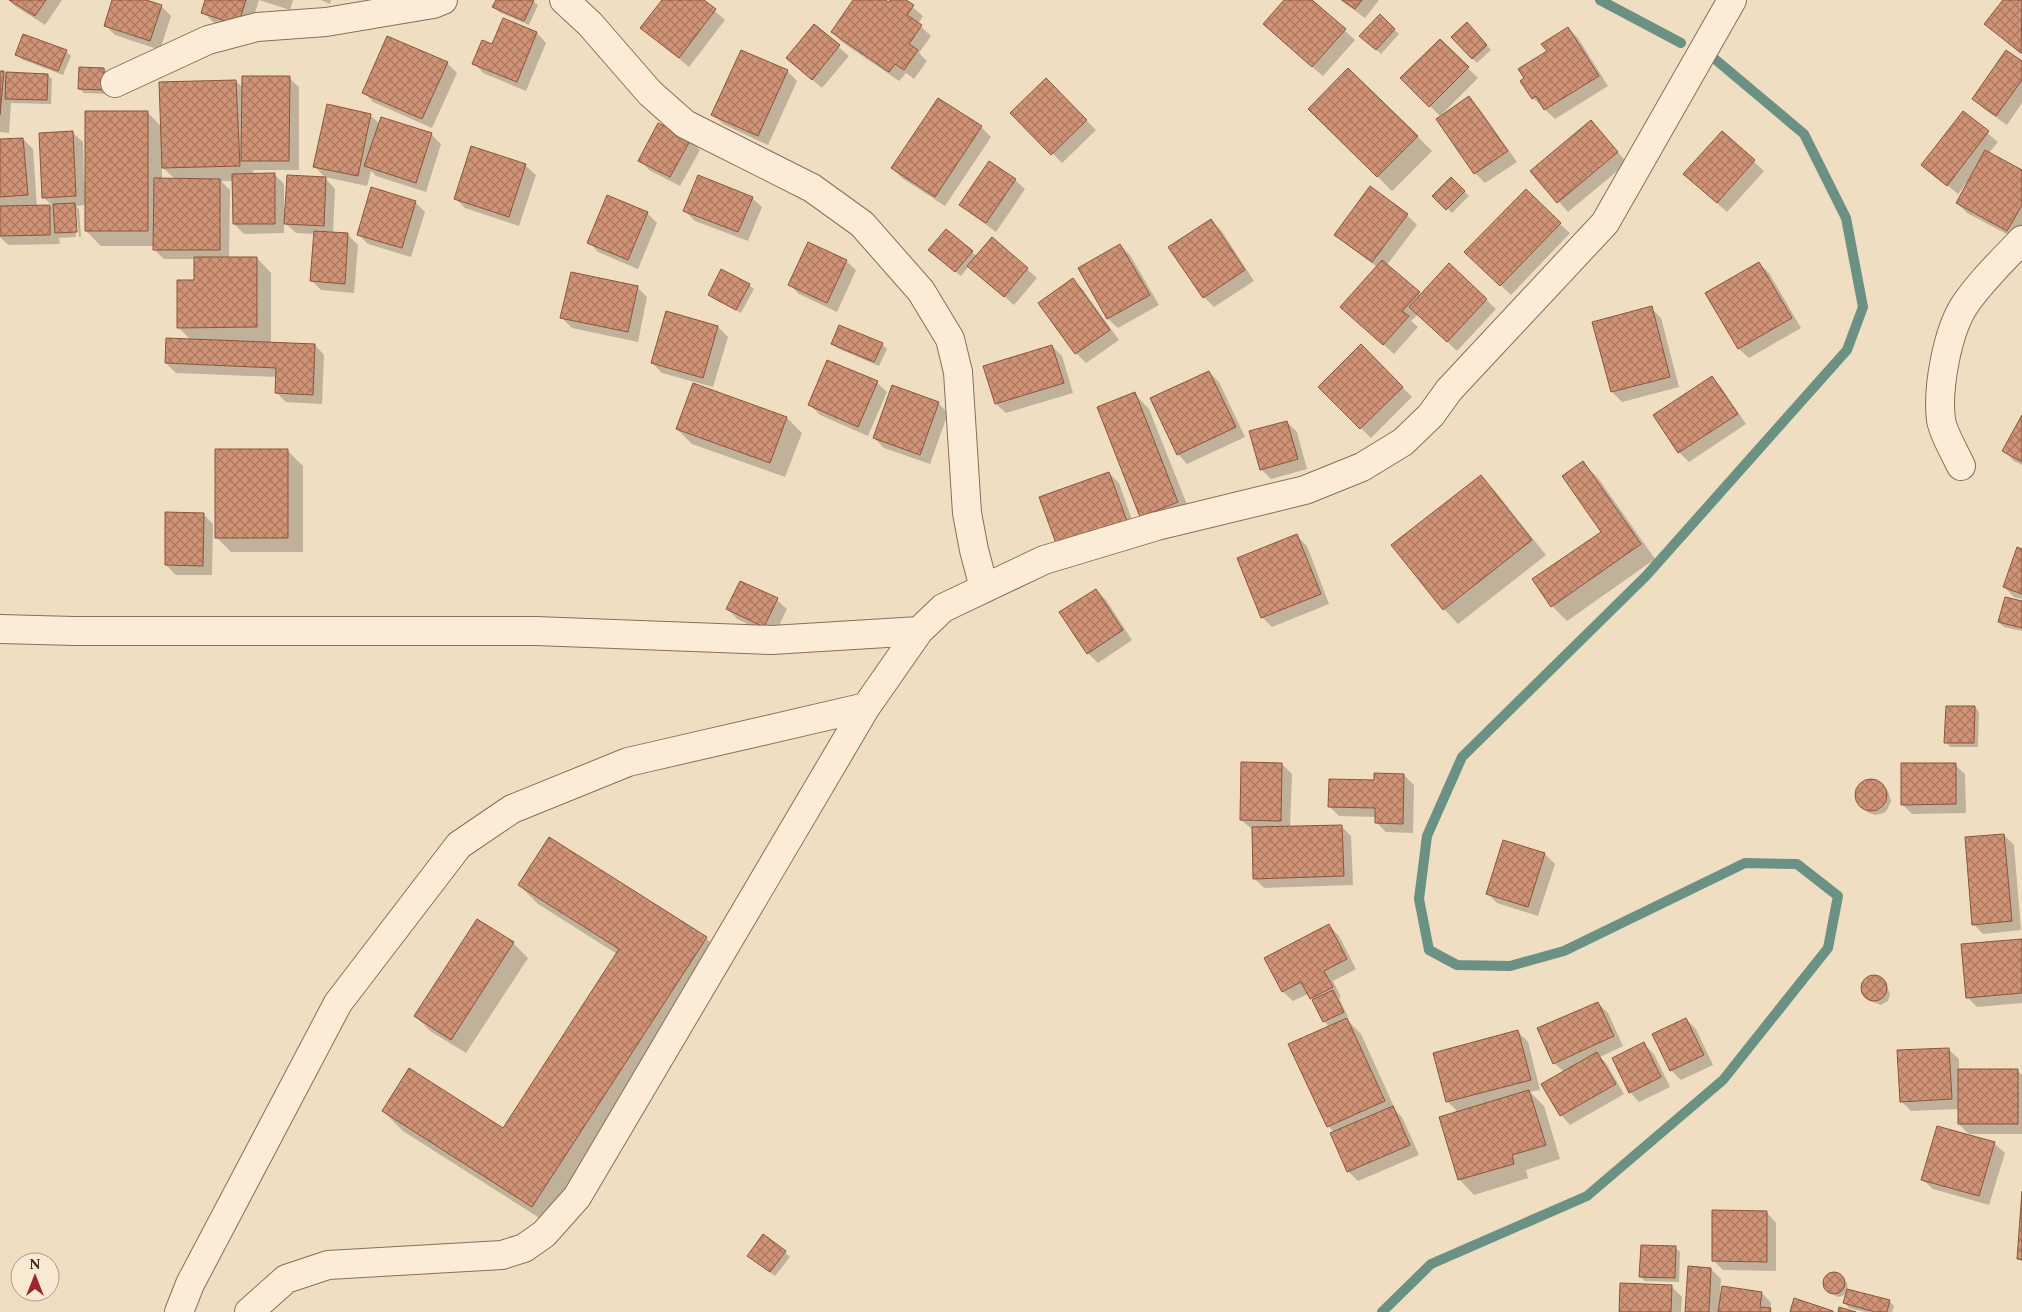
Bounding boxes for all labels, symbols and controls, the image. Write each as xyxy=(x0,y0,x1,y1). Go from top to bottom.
north arrow xyxy=(10,1252,60,1302)
text: N xyxy=(29,1254,41,1275)

